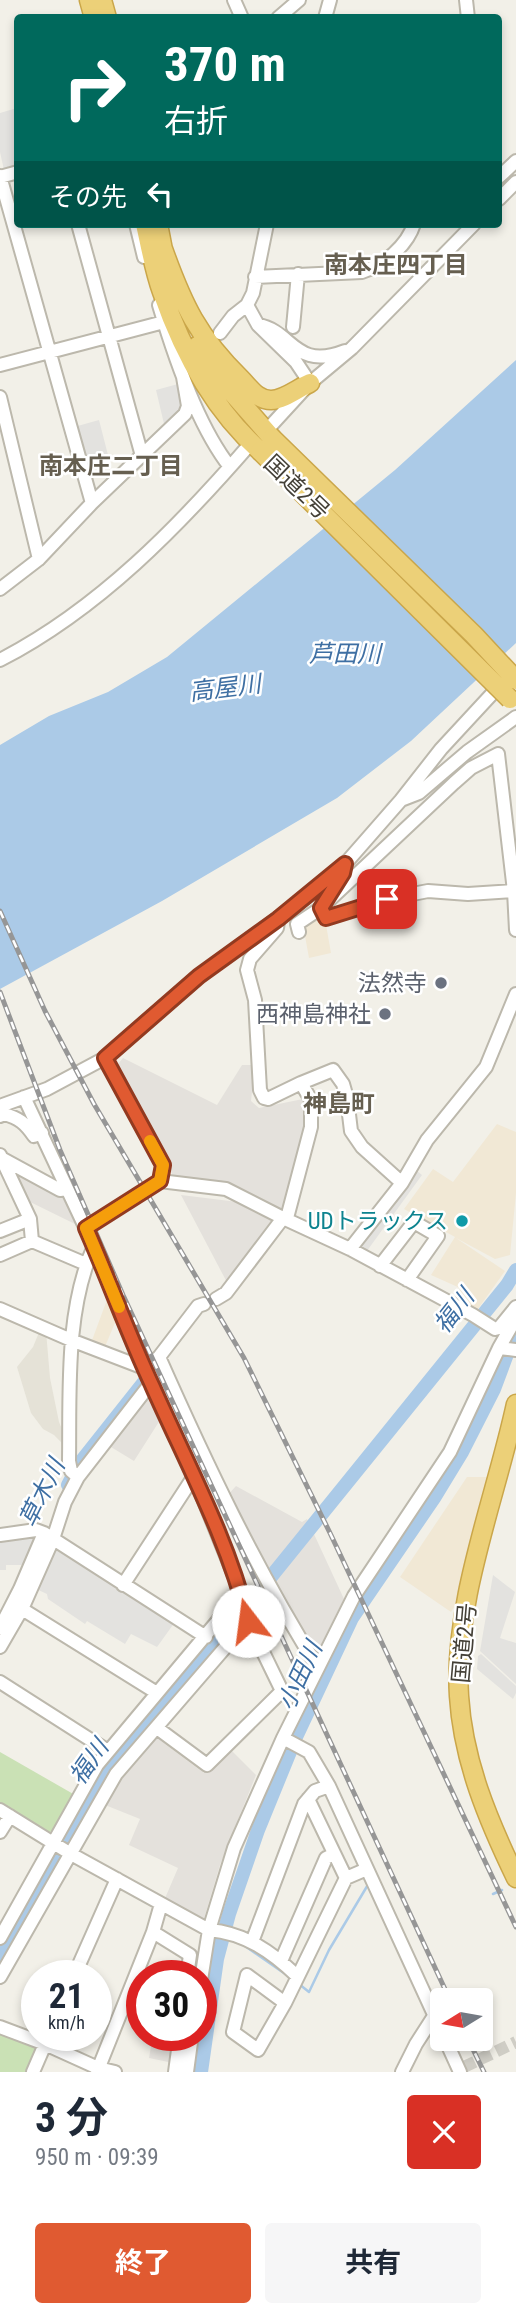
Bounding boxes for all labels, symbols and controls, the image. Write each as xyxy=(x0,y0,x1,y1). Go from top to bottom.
text: 370 m xyxy=(164,36,286,93)
icon: right xyxy=(49,42,140,133)
text: 右折 xyxy=(164,102,228,140)
icon: left xyxy=(141,175,179,213)
text: その先 xyxy=(49,182,127,212)
district label: 南本庄四丁目 xyxy=(324,251,468,279)
street label: 国道2号 xyxy=(258,450,335,525)
district label: 南本庄二丁目 xyxy=(39,452,183,480)
water label: 芦田川 xyxy=(309,640,384,668)
water label: 高屋川 xyxy=(188,669,265,706)
pin xyxy=(357,869,417,929)
icon: arrive xyxy=(368,880,406,918)
place label: 法然寺 xyxy=(358,970,427,997)
marker: 法然寺 xyxy=(433,975,449,991)
place label: 西神島神社 xyxy=(256,1001,371,1028)
marker: 西神島神社 xyxy=(377,1006,393,1022)
district label: 神島町 xyxy=(303,1090,375,1118)
place label: UDトラックス xyxy=(308,1208,448,1235)
marker: UDトラックス xyxy=(454,1213,470,1229)
water label: 福川 xyxy=(428,1281,482,1339)
water label: 草木川 xyxy=(14,1452,72,1531)
position arrow xyxy=(211,1584,285,1658)
street label: 国道2号 xyxy=(448,1602,481,1684)
water label: 小田川 xyxy=(272,1635,329,1715)
water label: 福川 xyxy=(64,1732,116,1790)
speed limit sign: 30 xyxy=(126,1960,217,2051)
text: 21 xyxy=(49,1976,84,2017)
north arrow xyxy=(430,1988,494,2051)
map controls xyxy=(430,1988,493,2051)
text: km/h xyxy=(48,2012,85,2033)
text: 3 分 xyxy=(35,2093,108,2142)
button: close xyxy=(407,2095,481,2169)
text: 950 m · 09:39 xyxy=(35,2144,159,2171)
button: 終了 xyxy=(35,2223,251,2303)
button: 共有 xyxy=(265,2223,481,2303)

